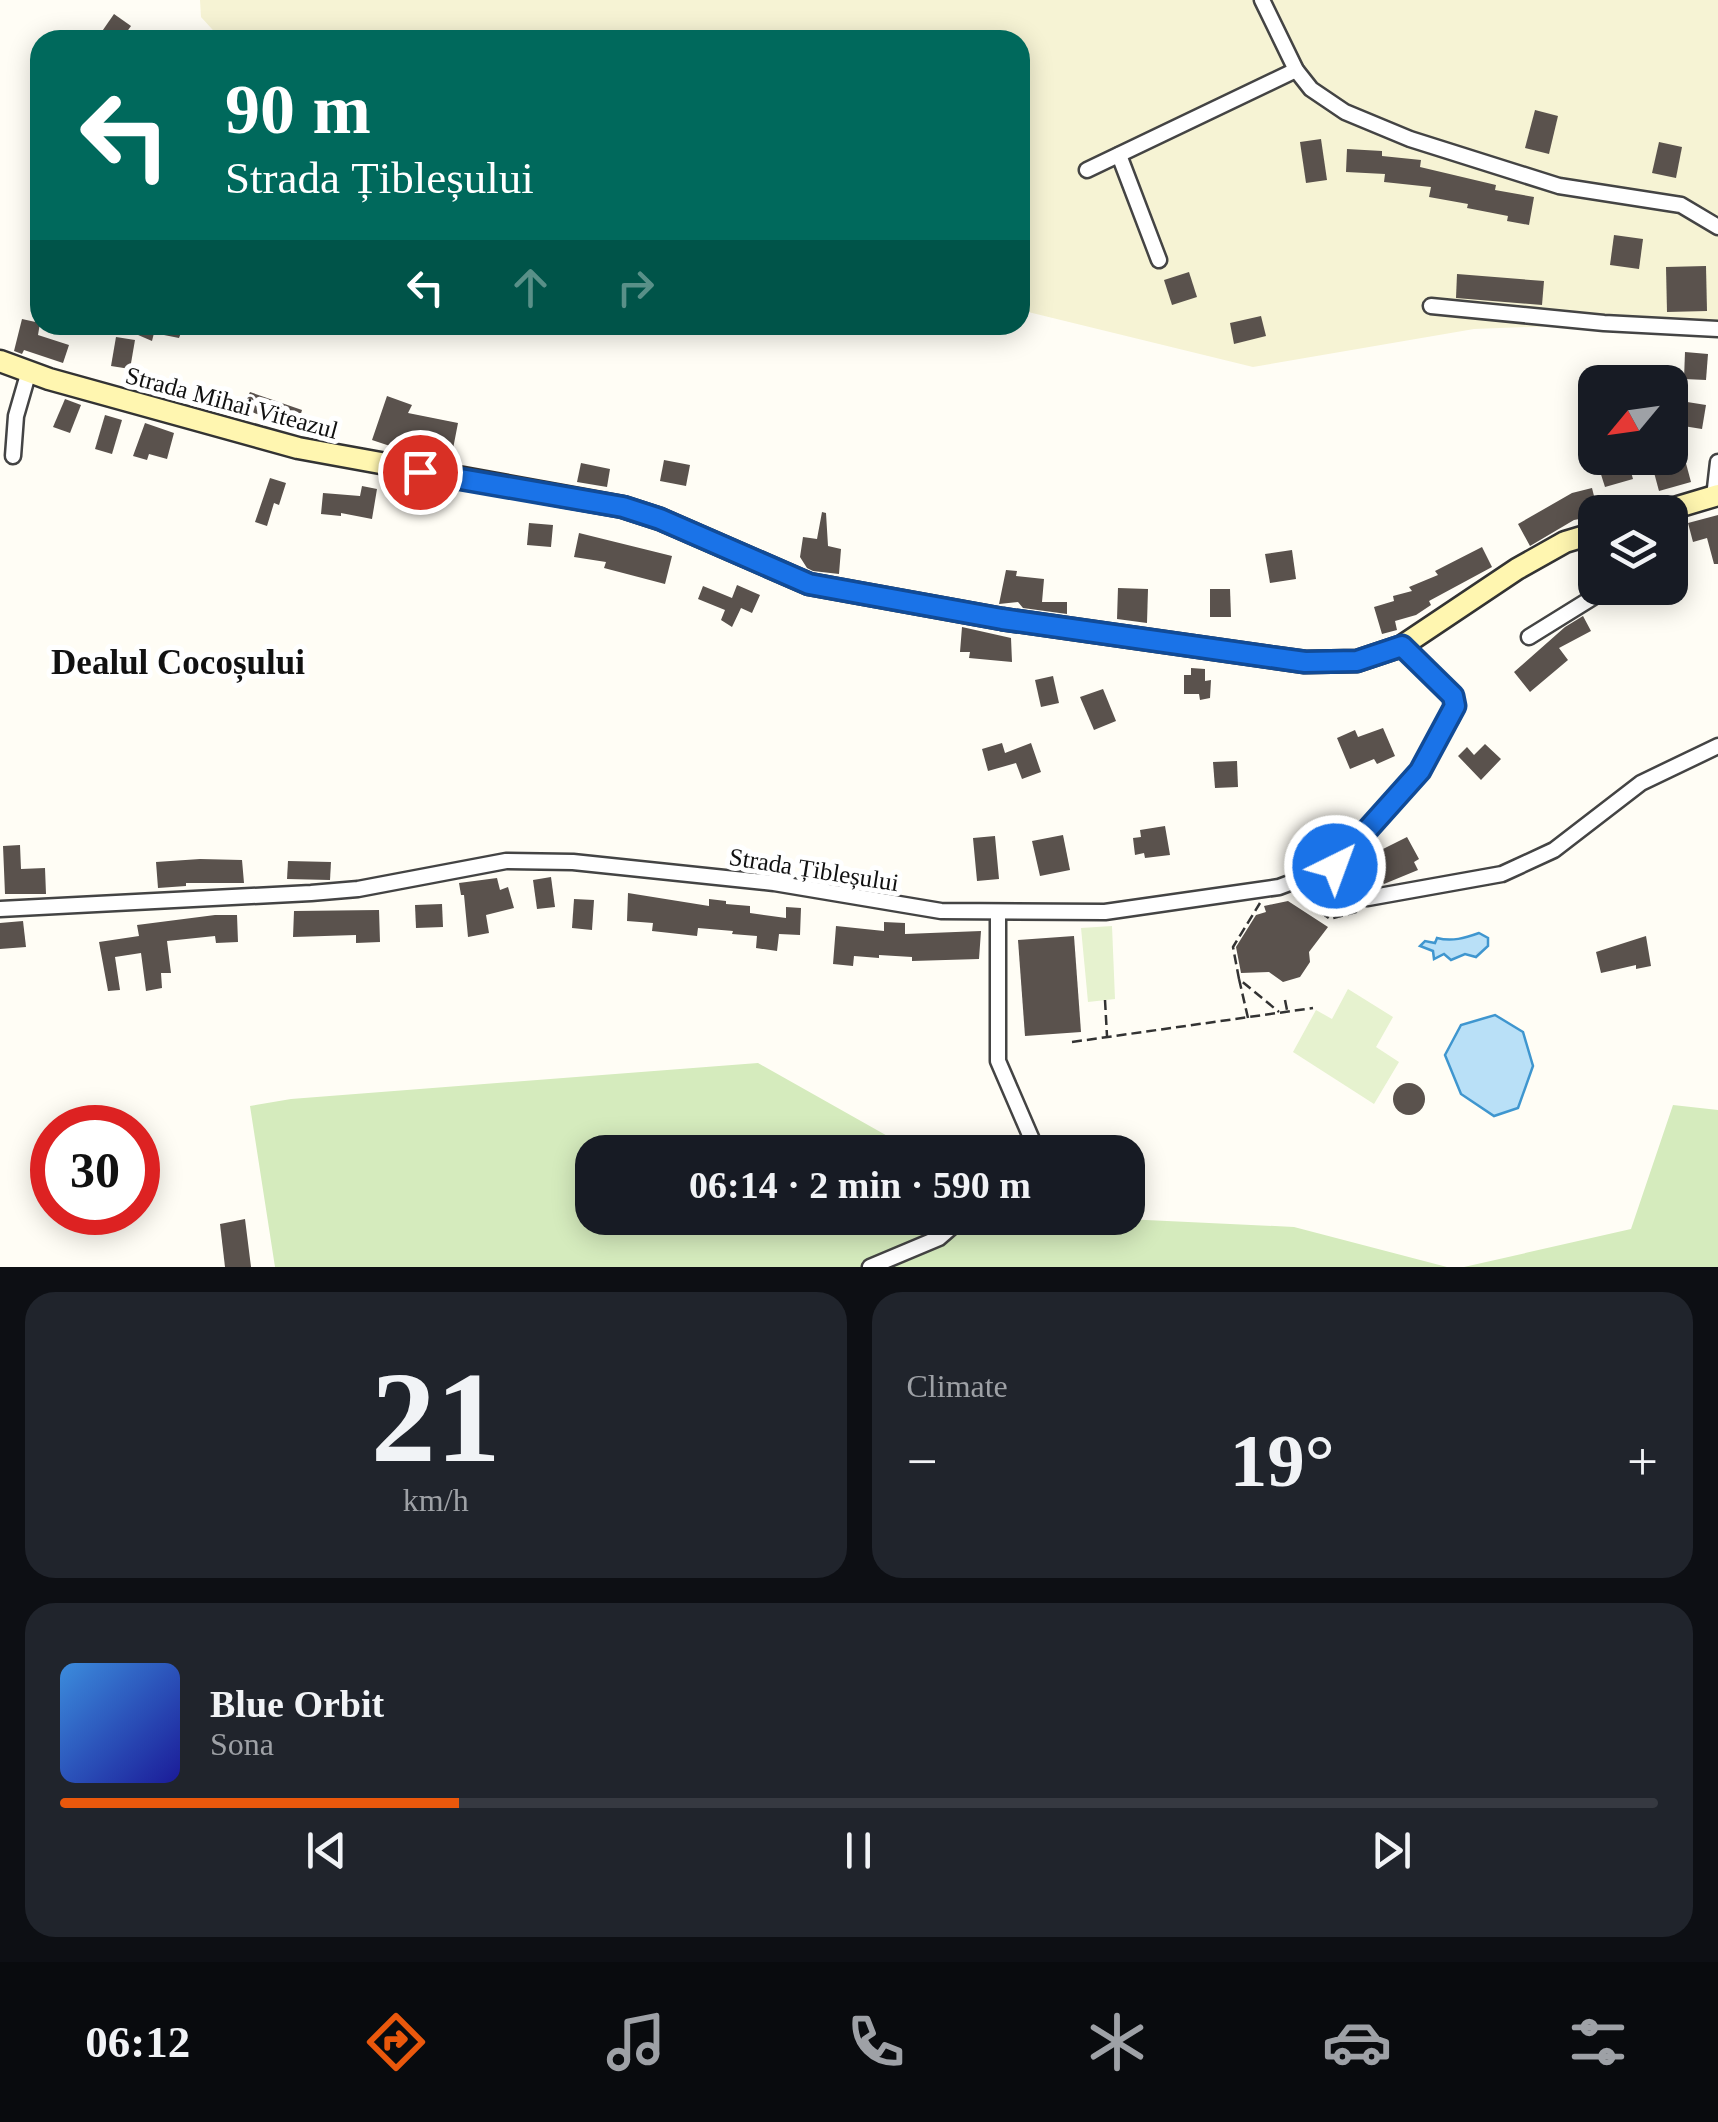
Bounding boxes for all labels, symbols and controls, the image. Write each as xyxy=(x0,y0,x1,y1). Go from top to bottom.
icon: left xyxy=(60,70,190,200)
text: 90 m xyxy=(225,71,371,148)
text: Strada Țibleșului xyxy=(225,153,534,203)
icon: left xyxy=(398,260,453,315)
icon: ahead xyxy=(503,260,558,315)
icon: right xyxy=(608,260,663,315)
street label: Strada Mihai Viteazul xyxy=(123,361,341,444)
north arrow xyxy=(1578,365,1688,475)
map controls xyxy=(1578,365,1688,605)
pin xyxy=(378,430,463,515)
icon: arrive xyxy=(393,445,448,500)
button: layers xyxy=(1578,495,1688,605)
district label: Dealul Cocoșului xyxy=(51,643,305,683)
position arrow xyxy=(1283,814,1387,918)
street label: Strada Țibleșului xyxy=(727,843,901,897)
speed limit sign: 30 xyxy=(30,1105,160,1235)
text: 06:14 · 2 min · 590 m xyxy=(689,1164,1031,1206)
text: 21 xyxy=(371,1345,501,1489)
text: Climate xyxy=(907,1368,1008,1404)
text: 19° xyxy=(1230,1419,1335,1502)
text: − xyxy=(907,1431,938,1492)
text: + xyxy=(1627,1431,1658,1492)
text: km/h xyxy=(403,1482,469,1518)
text: Blue Orbit xyxy=(210,1683,384,1725)
text: Sona xyxy=(210,1726,274,1762)
icon: previous xyxy=(299,1823,354,1878)
icon: pause xyxy=(831,1823,886,1878)
icon: next xyxy=(1364,1823,1419,1878)
icon: directions xyxy=(361,2007,431,2077)
icon: music xyxy=(601,2007,671,2077)
icon: phone xyxy=(841,2007,911,2077)
icon: climate xyxy=(1082,2007,1152,2077)
icon: car xyxy=(1322,2007,1392,2077)
icon: filters xyxy=(1563,2007,1633,2077)
text: 06:12 xyxy=(85,2017,190,2067)

